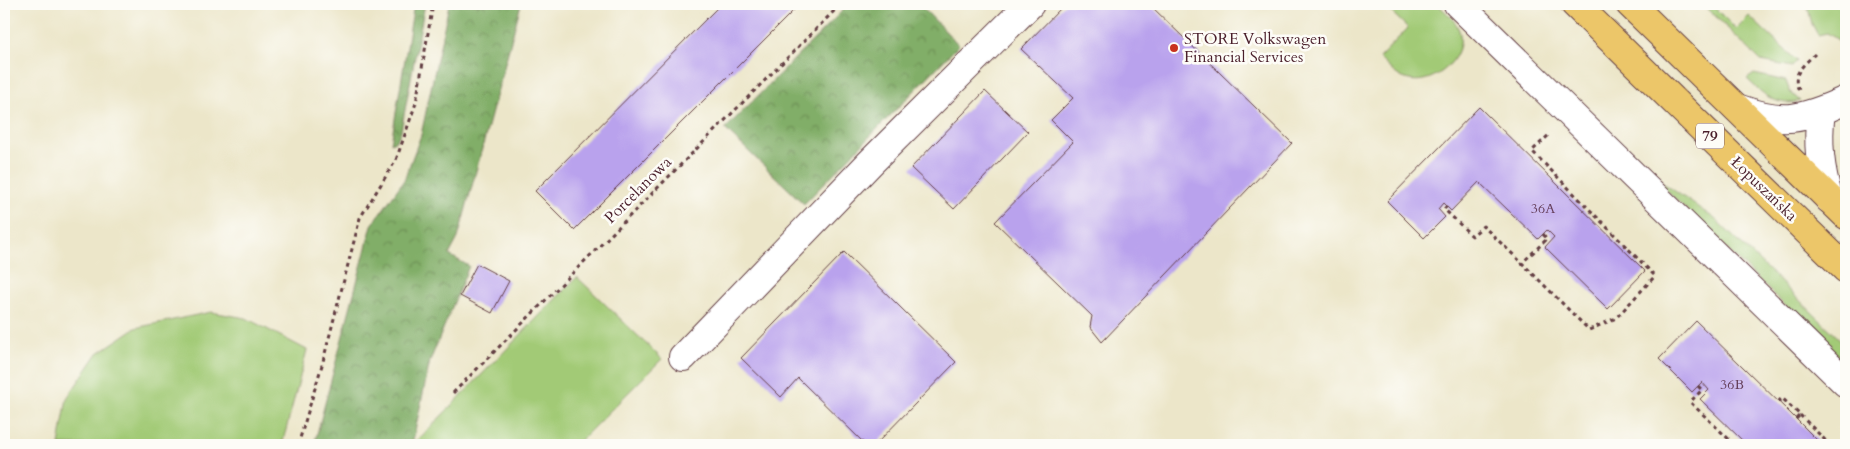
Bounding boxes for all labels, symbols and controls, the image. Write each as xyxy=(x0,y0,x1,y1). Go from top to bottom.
place label: STORE Volkswagen Financial Services xyxy=(1184,28,1326,68)
marker: STORE Volkswagen Financial Services xyxy=(1168,42,1180,54)
road number: 79 xyxy=(1696,124,1724,148)
street label: Porcelanowa xyxy=(599,151,677,229)
street label: Łopuszańska xyxy=(1726,152,1802,226)
house number: 36A xyxy=(1531,199,1555,218)
house number: 36B xyxy=(1720,375,1744,394)

